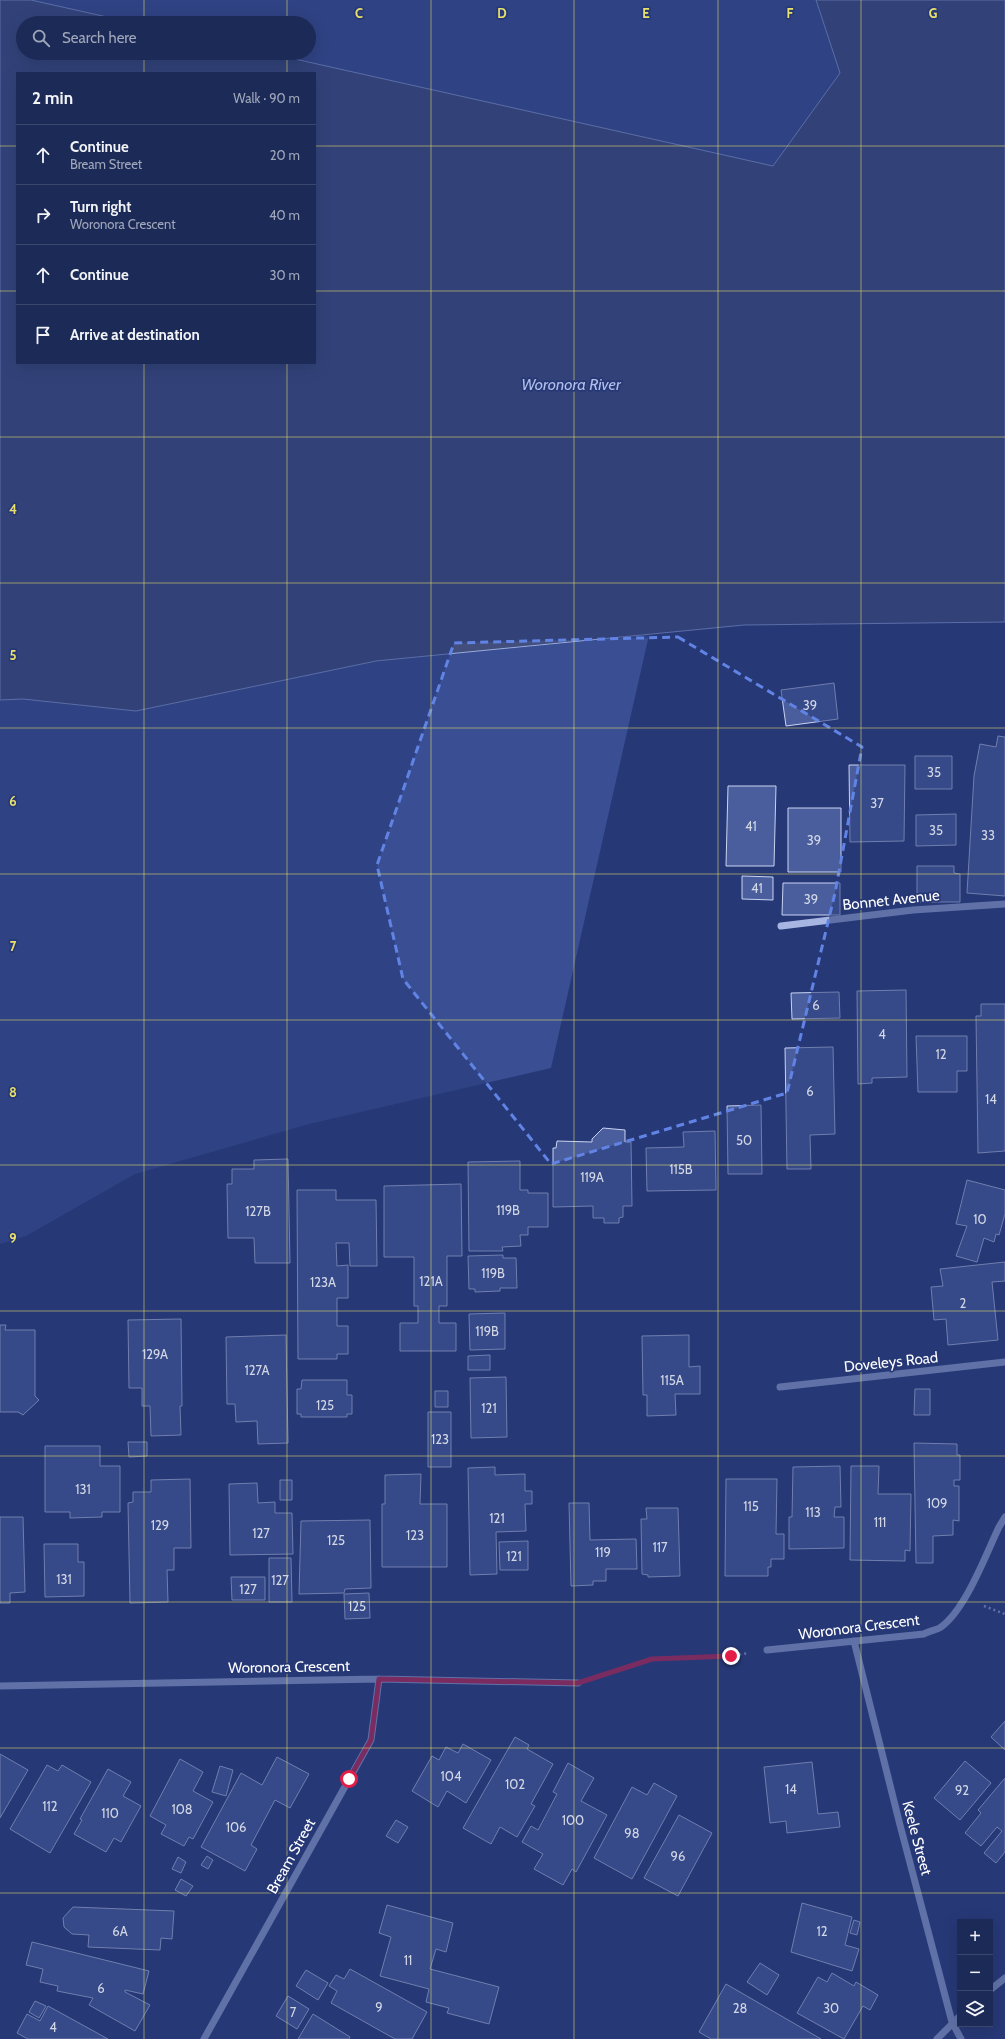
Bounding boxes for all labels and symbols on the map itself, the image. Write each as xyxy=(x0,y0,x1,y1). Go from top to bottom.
text: C xyxy=(355,5,363,21)
text: D xyxy=(497,5,507,21)
text: E xyxy=(642,5,650,21)
text: F xyxy=(787,5,794,21)
text: G xyxy=(929,5,938,21)
water label: Woronora River xyxy=(521,375,622,394)
text: 4 xyxy=(9,501,17,517)
text: 5 xyxy=(10,647,17,663)
house number: 39 xyxy=(803,697,817,713)
house number: 35 xyxy=(927,764,941,780)
text: 6 xyxy=(9,793,17,809)
house number: 37 xyxy=(870,795,884,811)
house number: 41 xyxy=(745,818,757,834)
house number: 35 xyxy=(929,822,943,838)
house number: 33 xyxy=(981,827,995,843)
house number: 39 xyxy=(807,832,821,848)
house number: 41 xyxy=(751,880,763,896)
street label: Bonnet Avenue xyxy=(841,886,941,914)
house number: 39 xyxy=(804,891,818,907)
text: 7 xyxy=(10,938,17,954)
house number: 6 xyxy=(812,997,820,1013)
house number: 4 xyxy=(878,1026,886,1042)
house number: 12 xyxy=(935,1046,947,1062)
house number: 6 xyxy=(806,1083,814,1099)
text: 8 xyxy=(9,1084,17,1100)
house number: 14 xyxy=(985,1091,997,1107)
house number: 50 xyxy=(736,1132,752,1148)
house number: 115B xyxy=(669,1161,693,1177)
house number: 119A xyxy=(580,1169,604,1185)
house number: 119B xyxy=(496,1202,520,1218)
house number: 127B xyxy=(245,1203,271,1219)
house number: 10 xyxy=(973,1211,987,1227)
text: 9 xyxy=(9,1230,17,1246)
house number: 119B xyxy=(481,1265,505,1281)
house number: 121A xyxy=(419,1273,443,1289)
house number: 123A xyxy=(310,1274,336,1290)
house number: 2 xyxy=(960,1295,967,1311)
house number: 119B xyxy=(475,1323,499,1339)
house number: 129A xyxy=(142,1346,168,1362)
street label: Doveleys Road xyxy=(843,1348,939,1376)
house number: 127A xyxy=(245,1362,270,1378)
house number: 115A xyxy=(660,1372,684,1388)
house number: 125 xyxy=(316,1397,334,1413)
house number: 121 xyxy=(481,1400,497,1416)
house number: 123 xyxy=(431,1431,449,1447)
house number: 131 xyxy=(75,1481,91,1497)
house number: 109 xyxy=(927,1495,947,1511)
house number: 115 xyxy=(743,1498,759,1514)
house number: 113 xyxy=(805,1504,821,1520)
house number: 121 xyxy=(489,1510,505,1526)
house number: 111 xyxy=(874,1514,886,1530)
house number: 129 xyxy=(151,1517,169,1533)
house number: 127 xyxy=(252,1525,270,1541)
house number: 123 xyxy=(406,1527,424,1543)
house number: 125 xyxy=(327,1532,345,1548)
house number: 117 xyxy=(652,1539,668,1555)
house number: 119 xyxy=(595,1544,611,1560)
house number: 121 xyxy=(506,1548,522,1564)
house number: 131 xyxy=(56,1571,72,1587)
house number: 127 xyxy=(271,1572,289,1588)
house number: 127 xyxy=(239,1581,257,1597)
house number: 125 xyxy=(348,1598,366,1614)
street label: Woronora Crescent xyxy=(797,1611,921,1643)
route end xyxy=(722,1647,740,1665)
street label: Woronora Crescent xyxy=(228,1657,350,1677)
house number: 104 xyxy=(441,1768,462,1784)
route start xyxy=(340,1770,358,1788)
house number: 102 xyxy=(505,1776,525,1792)
house number: 14 xyxy=(785,1781,797,1797)
house number: 92 xyxy=(955,1782,969,1798)
house number: 112 xyxy=(42,1798,58,1814)
street label: Keele Street xyxy=(898,1799,936,1877)
house number: 108 xyxy=(171,1801,193,1817)
house number: 110 xyxy=(101,1805,119,1821)
house number: 100 xyxy=(562,1812,584,1828)
street label: Bream Street xyxy=(263,1815,319,1897)
house number: 106 xyxy=(226,1819,246,1835)
house number: 98 xyxy=(624,1825,640,1841)
house number: 96 xyxy=(671,1848,685,1864)
house number: 6A xyxy=(112,1923,128,1939)
house number: 12 xyxy=(816,1923,828,1939)
house number: 11 xyxy=(404,1952,412,1968)
house number: 6 xyxy=(97,1980,105,1996)
house number: 9 xyxy=(375,1999,383,2015)
house number: 28 xyxy=(733,2000,747,2016)
house number: 30 xyxy=(823,2000,839,2016)
house number: 7 xyxy=(290,2004,297,2020)
house number: 4 xyxy=(49,2019,57,2035)

